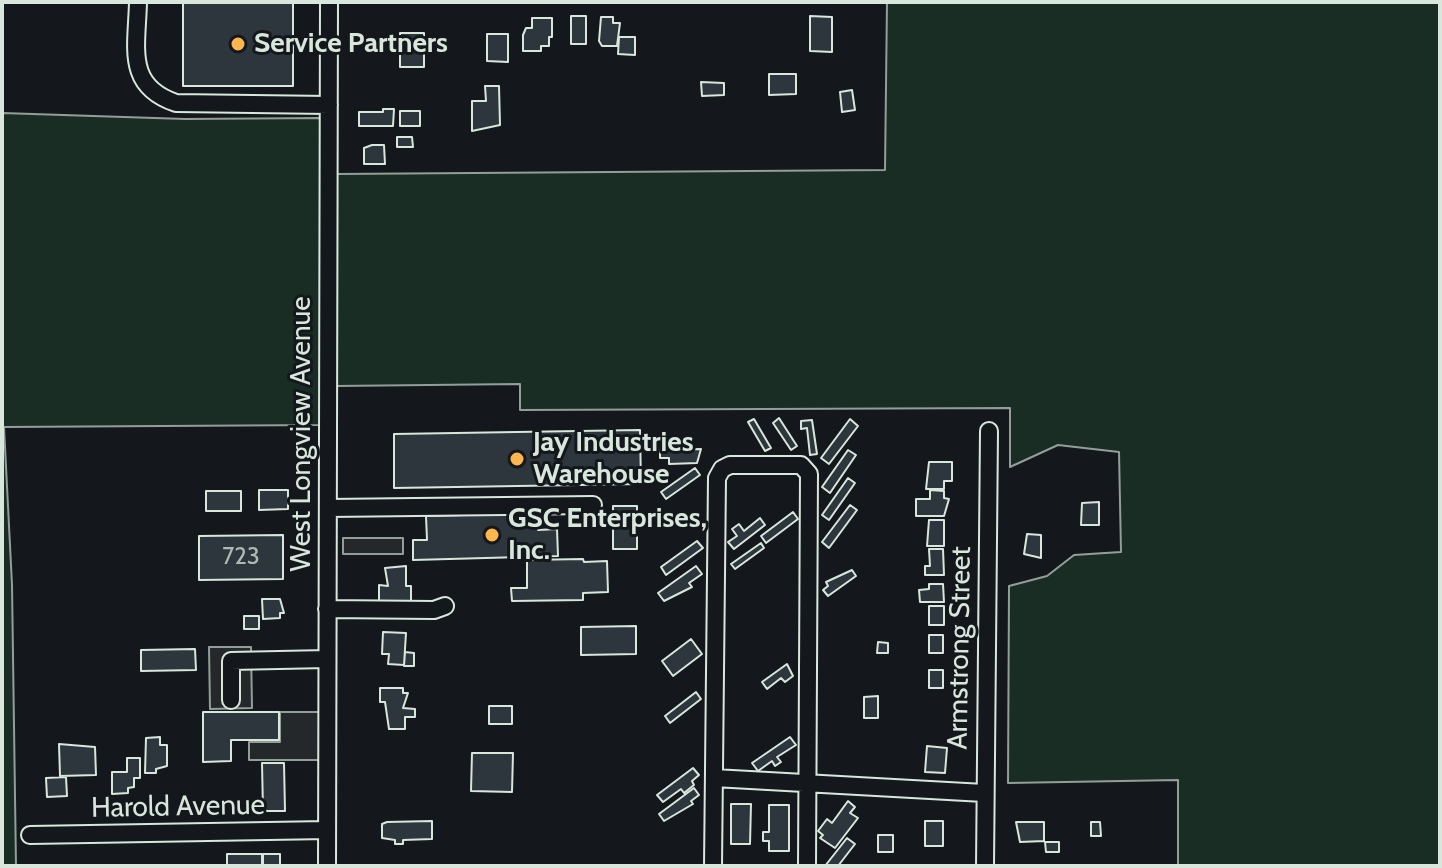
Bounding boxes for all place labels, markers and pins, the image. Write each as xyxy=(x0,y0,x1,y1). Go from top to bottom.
place label: Service Partners xyxy=(254,27,448,61)
marker: Service Partners xyxy=(229,35,247,53)
place label: Jay Industries Warehouse xyxy=(533,426,694,492)
marker: Jay Industries Warehouse xyxy=(508,450,526,468)
place label: GSC Enterprises, Inc. xyxy=(508,502,707,568)
marker: GSC Enterprises, Inc. xyxy=(483,526,501,544)

